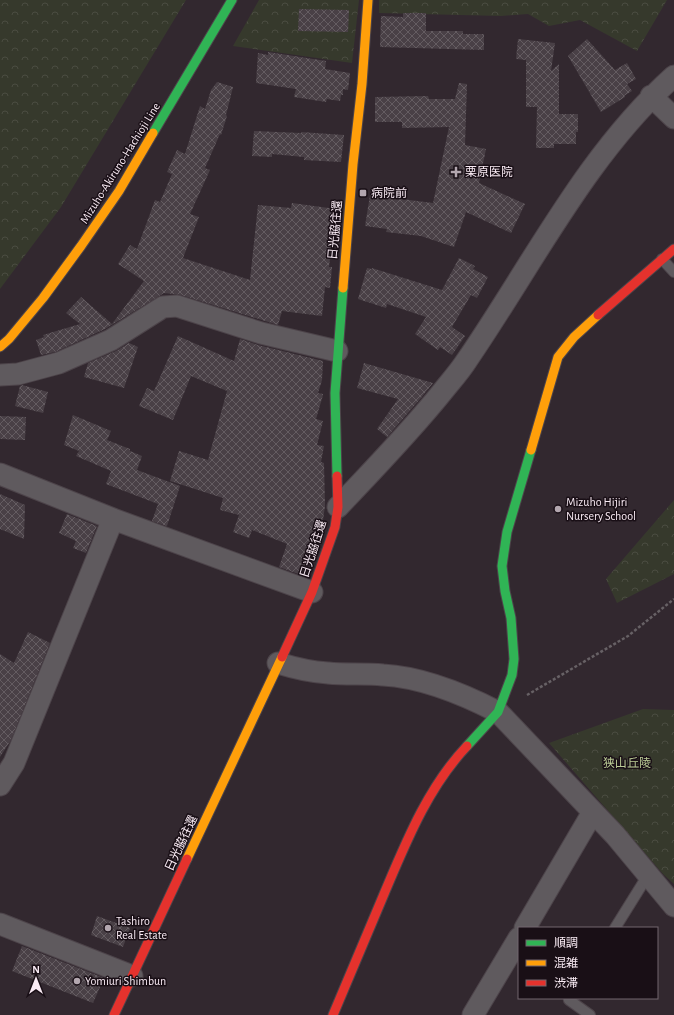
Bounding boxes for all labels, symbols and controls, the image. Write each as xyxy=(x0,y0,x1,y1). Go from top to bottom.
street label: Mizuho-Akiruno-Hachioji Line xyxy=(78,100,163,226)
place label: 栗原医院 xyxy=(465,165,513,178)
marker: 栗原医院 xyxy=(450,166,462,178)
place label: 病院前 xyxy=(371,186,407,199)
marker: 病院前 xyxy=(358,188,368,198)
street label: 日光脇往還 xyxy=(325,199,344,260)
place label: Mizuho Hijiri Nursery School xyxy=(566,496,636,523)
marker: Mizuho Hijiri Nursery School xyxy=(553,504,563,514)
street label: 日光脇往還 xyxy=(297,518,328,579)
park label: 狭山丘陵 xyxy=(603,756,651,769)
street label: 日光脇往還 xyxy=(162,813,199,873)
place label: Tashiro Real Estate xyxy=(116,915,167,941)
marker: Tashiro Real Estate xyxy=(103,923,113,933)
legend xyxy=(518,927,658,999)
text: 順調 xyxy=(554,937,578,949)
text: 混雑 xyxy=(554,956,578,969)
north arrow xyxy=(16,959,56,999)
text: N xyxy=(32,964,40,975)
place label: Yomiuri Shimbun xyxy=(85,975,166,987)
marker: Yomiuri Shimbun xyxy=(72,976,82,986)
text: 渋滞 xyxy=(554,977,578,989)

